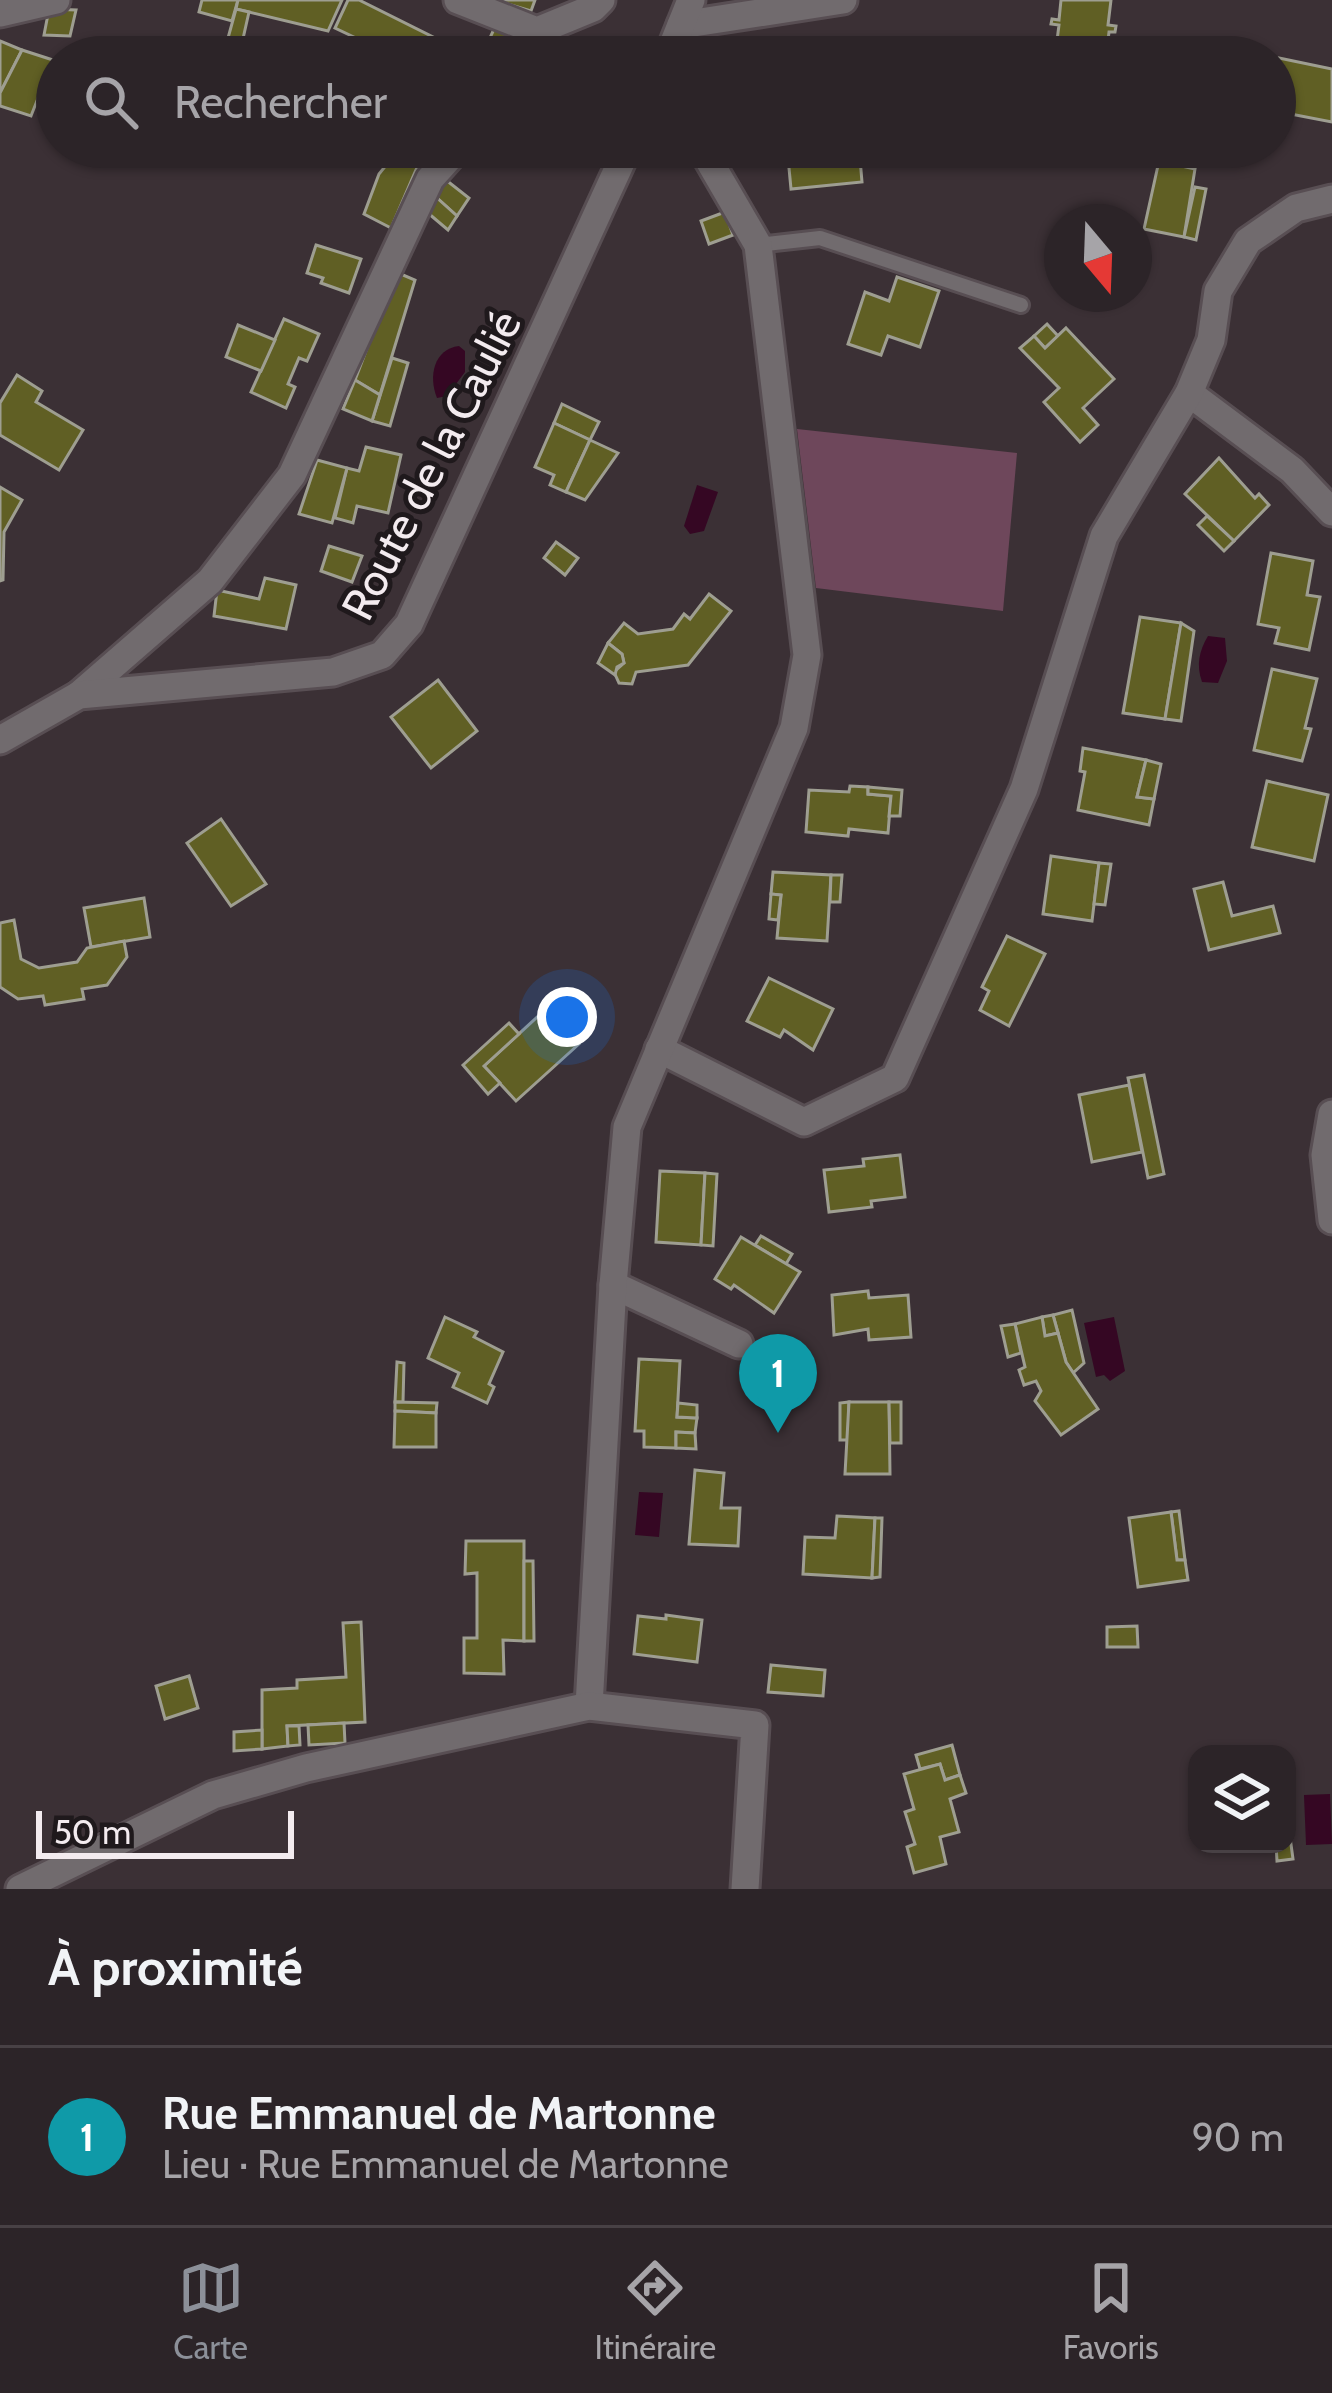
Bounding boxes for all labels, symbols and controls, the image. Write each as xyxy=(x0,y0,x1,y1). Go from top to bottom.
search box xyxy=(36,36,1296,168)
icon: search xyxy=(78,69,144,135)
text: Rechercher xyxy=(174,75,387,129)
north arrow xyxy=(1044,204,1152,312)
street label: Route de la Caulié xyxy=(330,302,532,628)
your location xyxy=(537,987,597,1047)
pin: 1 xyxy=(739,1334,817,1433)
map controls xyxy=(1188,1745,1296,1853)
button: layers xyxy=(1188,1745,1296,1853)
scale bar xyxy=(36,1805,294,1858)
text: 50 m xyxy=(54,1812,131,1852)
text: À proximité xyxy=(48,1936,303,1998)
text: Rue Emmanuel de Martonne xyxy=(162,2086,716,2140)
text: 1 xyxy=(80,2113,94,2161)
text: 90 m xyxy=(1192,2113,1284,2161)
text: Lieu · Rue Emmanuel de Martonne xyxy=(162,2140,729,2188)
tab: Carte xyxy=(173,2255,248,2367)
tab: Itinéraire xyxy=(595,2255,716,2367)
tab: Favoris xyxy=(1063,2255,1159,2367)

